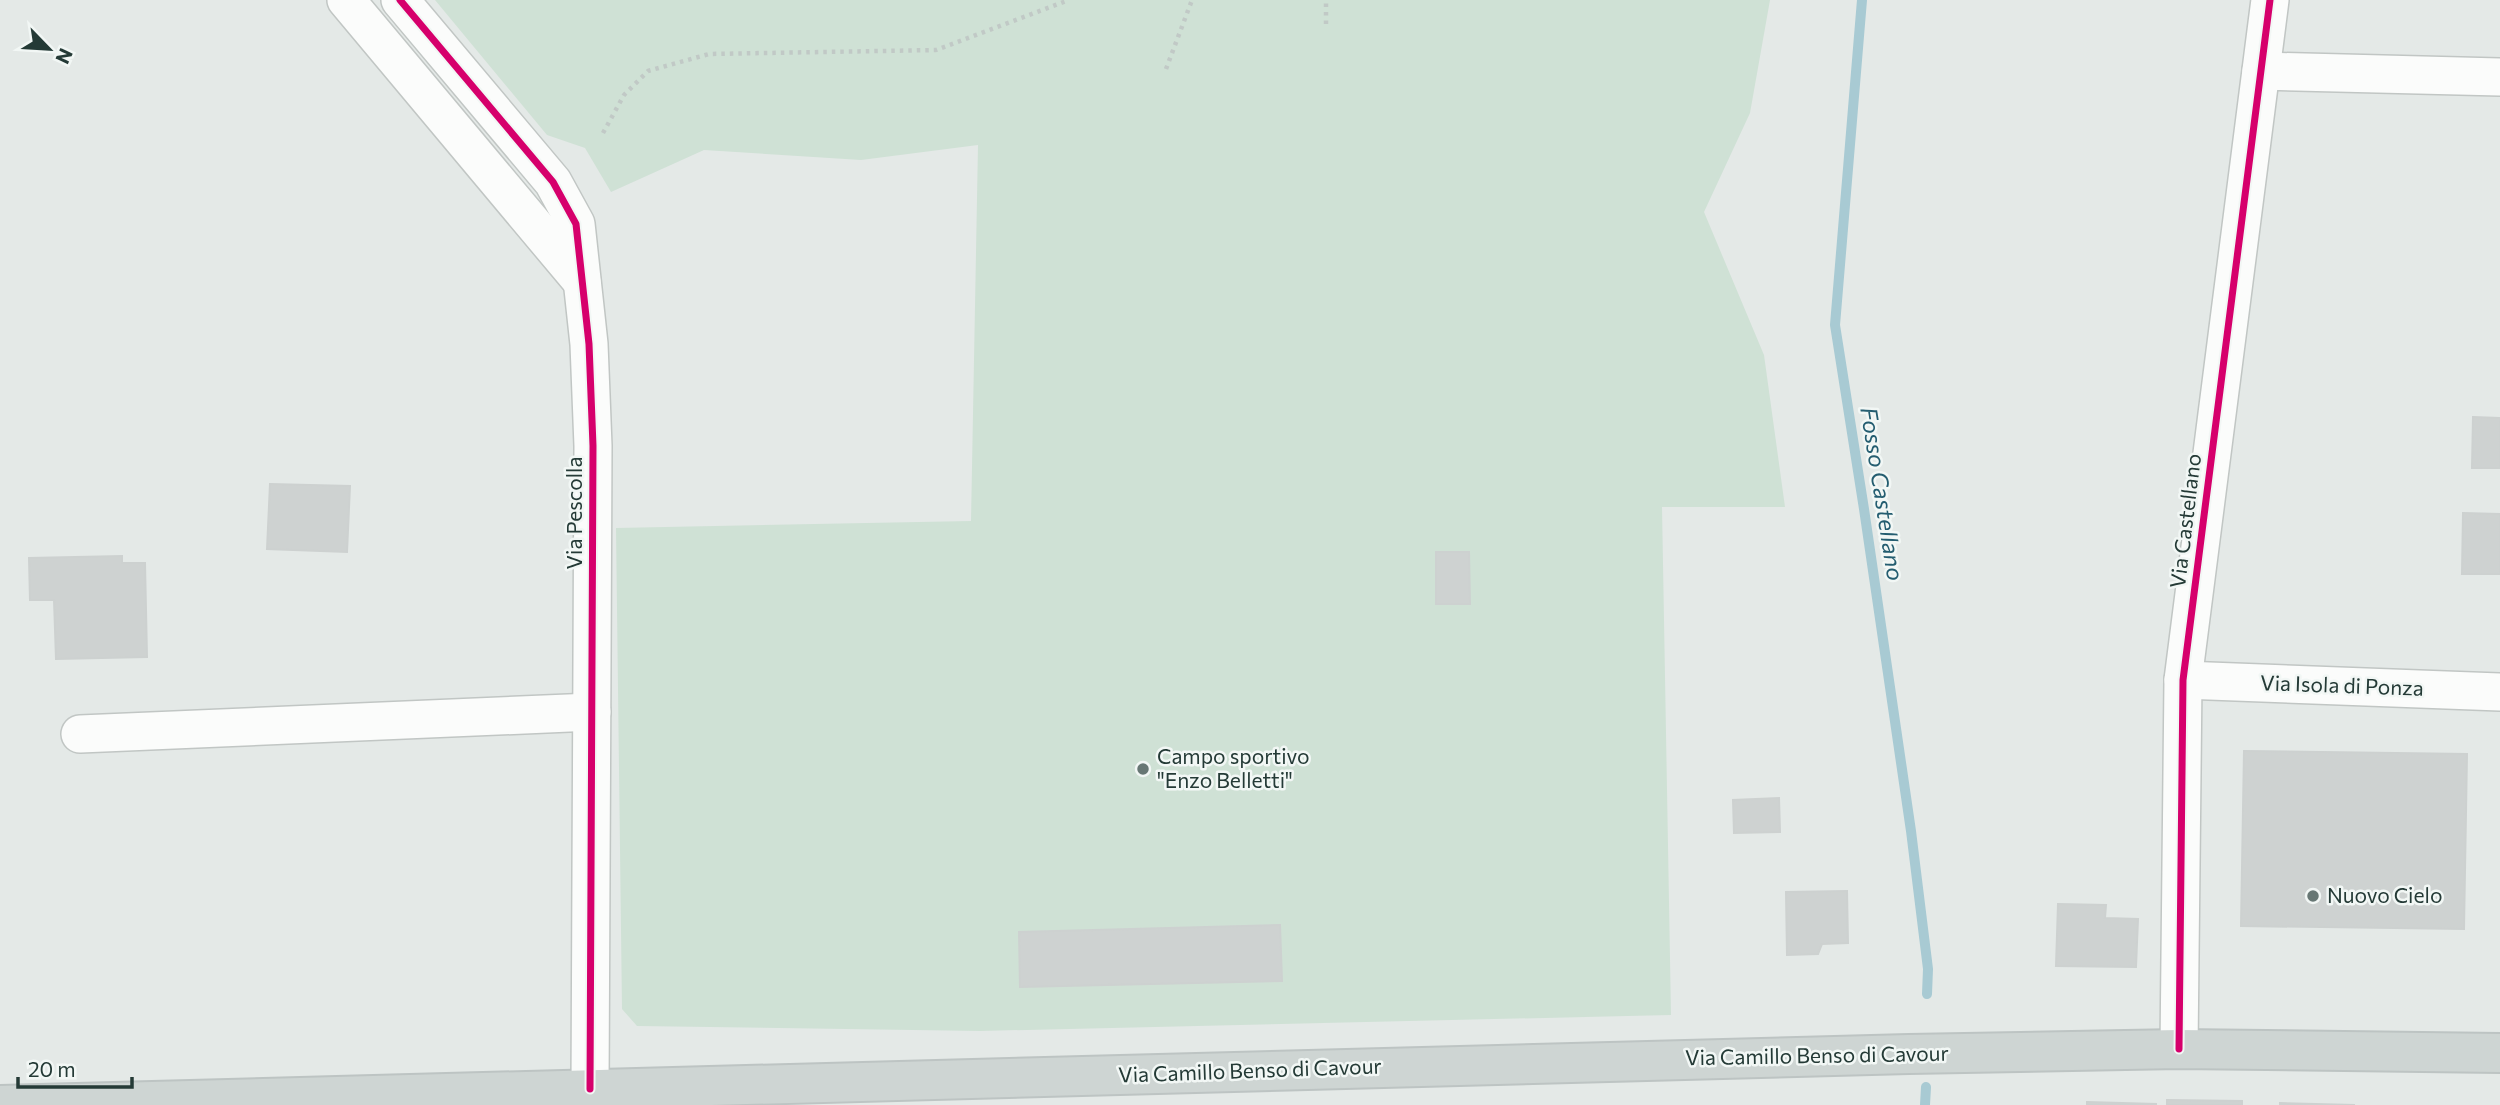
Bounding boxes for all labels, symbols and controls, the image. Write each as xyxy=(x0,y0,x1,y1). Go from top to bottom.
north arrow xyxy=(14,14,84,84)
text: N xyxy=(51,45,78,68)
water label: Fosso Castellano xyxy=(1855,405,1911,583)
street label: Via Castellano xyxy=(2164,452,2205,590)
street label: Via Pescolla xyxy=(561,457,586,569)
street label: Via Isola di Ponza xyxy=(2260,669,2424,700)
place label: Campo sportivo "Enzo Belletti" xyxy=(1157,743,1310,792)
marker: Campo sportivo "Enzo Belletti" xyxy=(1135,761,1151,777)
place label: Nuovo Cielo xyxy=(2327,882,2442,907)
marker: Nuovo Cielo xyxy=(2305,888,2321,904)
street label: Via Camillo Benso di Cavour xyxy=(1685,1040,1949,1069)
scale bar xyxy=(18,1046,131,1090)
street label: Via Camillo Benso di Cavour xyxy=(1118,1052,1382,1087)
text: 20 m xyxy=(28,1056,76,1081)

